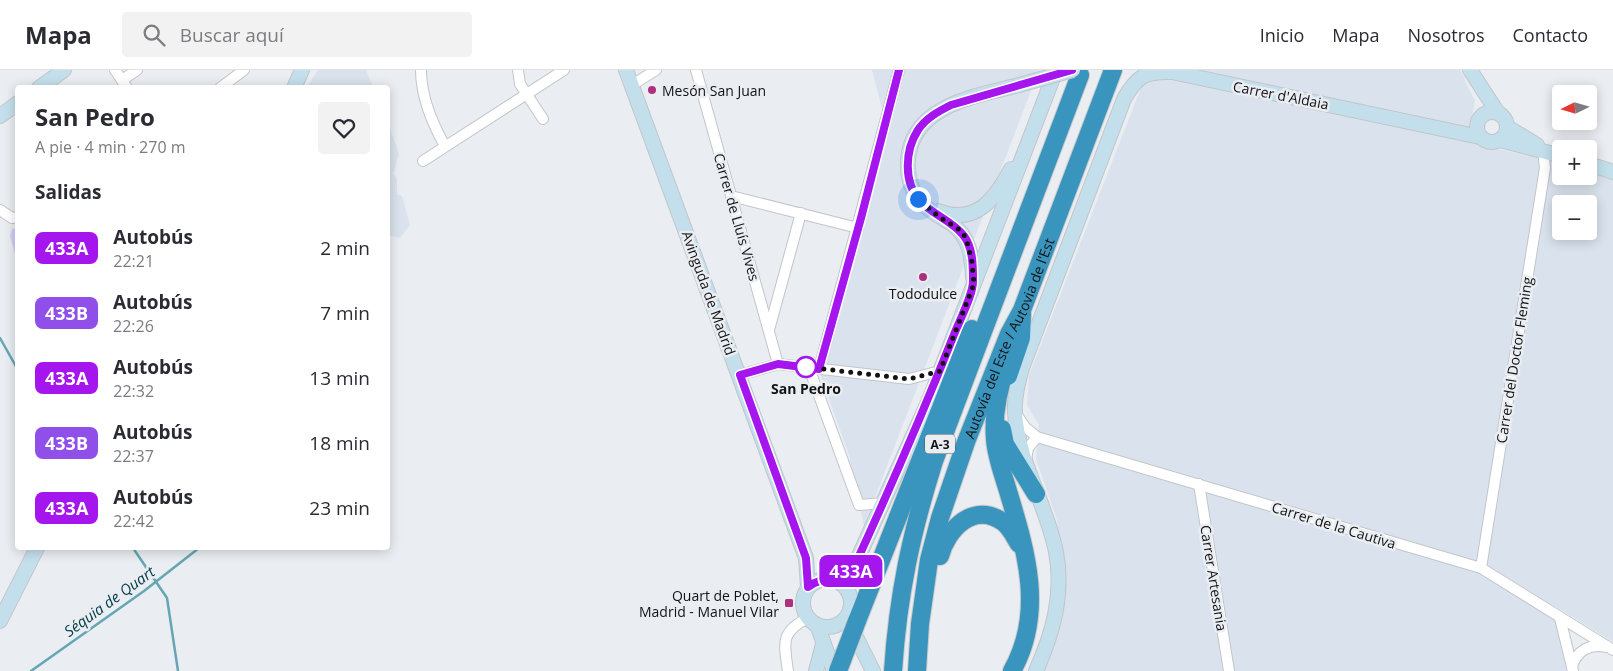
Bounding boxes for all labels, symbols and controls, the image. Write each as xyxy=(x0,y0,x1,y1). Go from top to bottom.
search box xyxy=(122,12,472,57)
text: Mapa xyxy=(25,18,92,51)
icon: search xyxy=(140,21,168,49)
text: Buscar aquí xyxy=(180,22,284,48)
text: Inicio xyxy=(1260,23,1304,47)
text: Mapa xyxy=(1332,23,1380,47)
text: Nosotros xyxy=(1408,23,1485,47)
text: Contacto xyxy=(1513,23,1588,47)
street label: Carrer d'Aldaia xyxy=(1232,76,1330,114)
place label: Mesón San Juan xyxy=(662,81,766,100)
marker: Mesón San Juan xyxy=(646,84,658,96)
north arrow xyxy=(1552,85,1598,130)
map controls xyxy=(1552,85,1597,240)
text: San Pedro xyxy=(35,100,155,133)
button: heart xyxy=(318,102,370,154)
text: A pie · 4 min · 270 m xyxy=(35,136,186,158)
button: + xyxy=(1552,140,1597,185)
street label: Carrer de Lluís Vives xyxy=(710,151,764,283)
text: Salidas xyxy=(35,179,101,205)
your location xyxy=(906,187,931,212)
button: − xyxy=(1552,195,1597,240)
text: Autobús xyxy=(113,224,193,250)
street label: Avinguda de Madrid xyxy=(678,228,740,358)
text: 2 min xyxy=(320,235,370,261)
street label: Autovía del Este / Autovia de l'Est xyxy=(959,235,1058,441)
text: 433A xyxy=(45,236,88,260)
text: 22:21 xyxy=(113,250,154,272)
marker: Tododulce xyxy=(917,271,929,283)
street label: Carrer del Doctor Fleming xyxy=(1491,275,1537,445)
place label: Tododulce xyxy=(889,284,957,303)
text: Autobús xyxy=(113,289,193,315)
text: 7 min xyxy=(320,300,370,326)
text: 433B xyxy=(45,301,88,325)
text: 22:26 xyxy=(113,315,154,337)
text: Autobús xyxy=(113,354,193,380)
marker: San Pedro xyxy=(795,356,817,378)
text: 13 min xyxy=(309,365,370,391)
text: 433A xyxy=(45,366,88,390)
place label: San Pedro xyxy=(771,379,841,398)
text: 22:32 xyxy=(113,380,154,402)
text: Autobús xyxy=(113,419,193,445)
text: 18 min xyxy=(309,430,370,456)
text: 433B xyxy=(45,431,88,455)
road number: A-3 xyxy=(925,434,955,454)
text: 22:37 xyxy=(113,445,154,467)
text: Autobús xyxy=(113,484,193,510)
text: 23 min xyxy=(309,495,370,521)
text: 433A xyxy=(45,496,88,520)
street label: Carrer de la Cautiva xyxy=(1270,497,1398,553)
text: 22:42 xyxy=(113,510,154,532)
street label: Carrer Artesania xyxy=(1196,524,1232,632)
line badge: 433A xyxy=(816,555,886,587)
text: 433A xyxy=(829,559,873,583)
water label: Séquia de Quart xyxy=(60,561,159,641)
place label: Quart de Poblet, Madrid - Manuel Vilar xyxy=(639,586,779,621)
marker: Quart de Poblet, Madrid - Manuel Vilar xyxy=(783,597,795,609)

